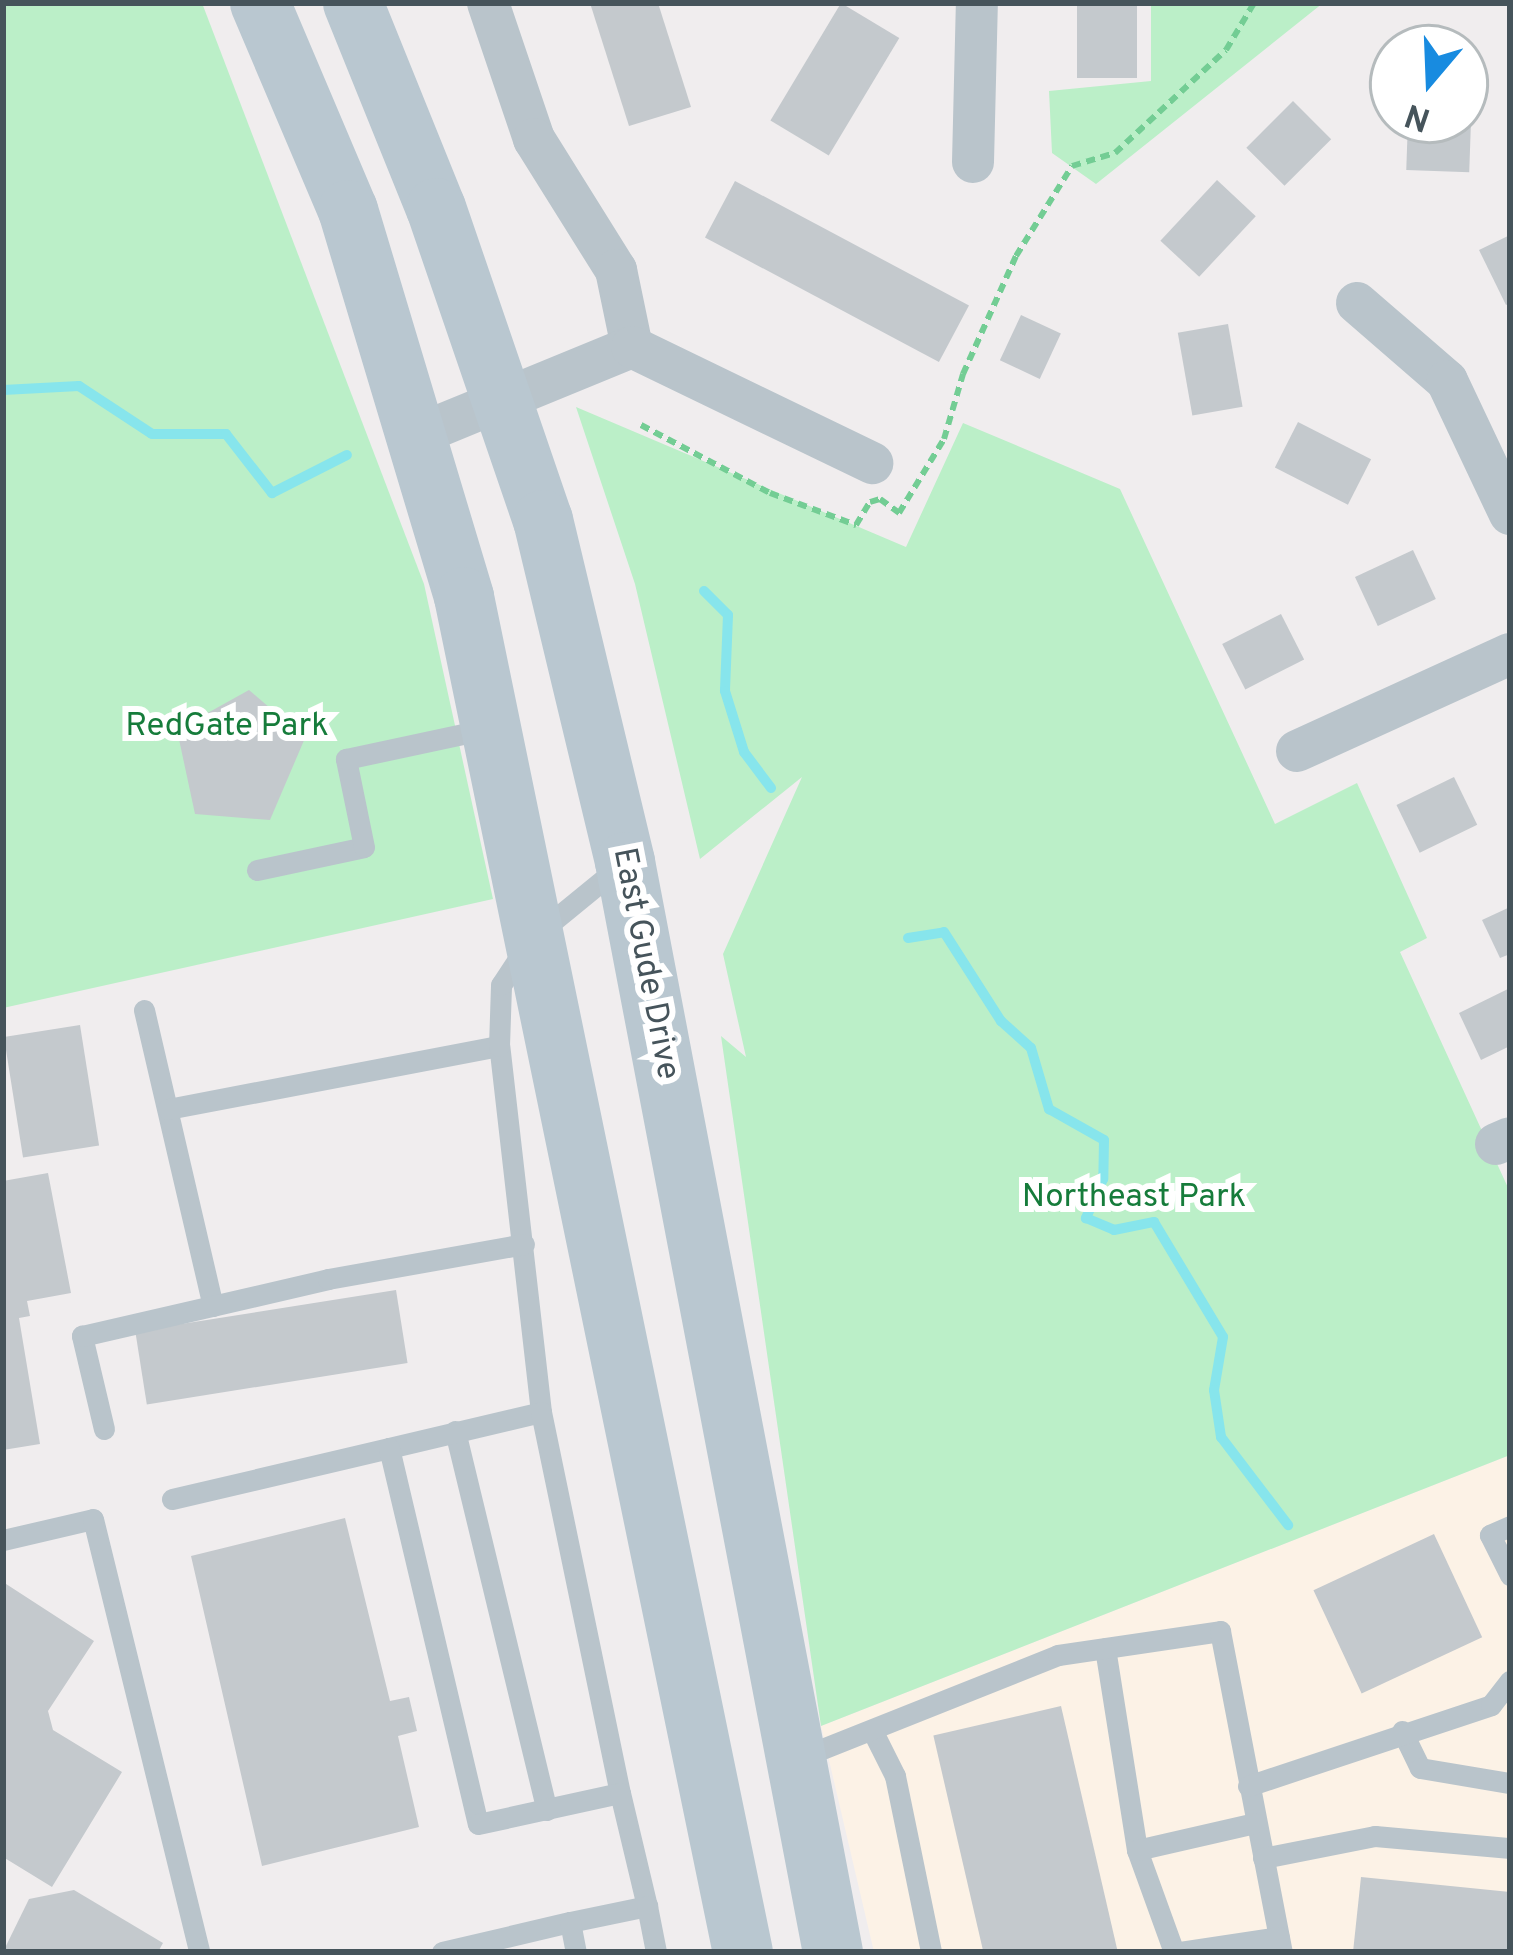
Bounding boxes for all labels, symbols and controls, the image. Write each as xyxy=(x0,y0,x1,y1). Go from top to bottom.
north arrow xyxy=(1369,24,1489,144)
text: N xyxy=(1400,91,1436,139)
park label: RedGate Park xyxy=(125,708,329,748)
street label: East Gude Drive xyxy=(602,845,686,1083)
park label: Northeast Park xyxy=(1022,1179,1246,1219)

